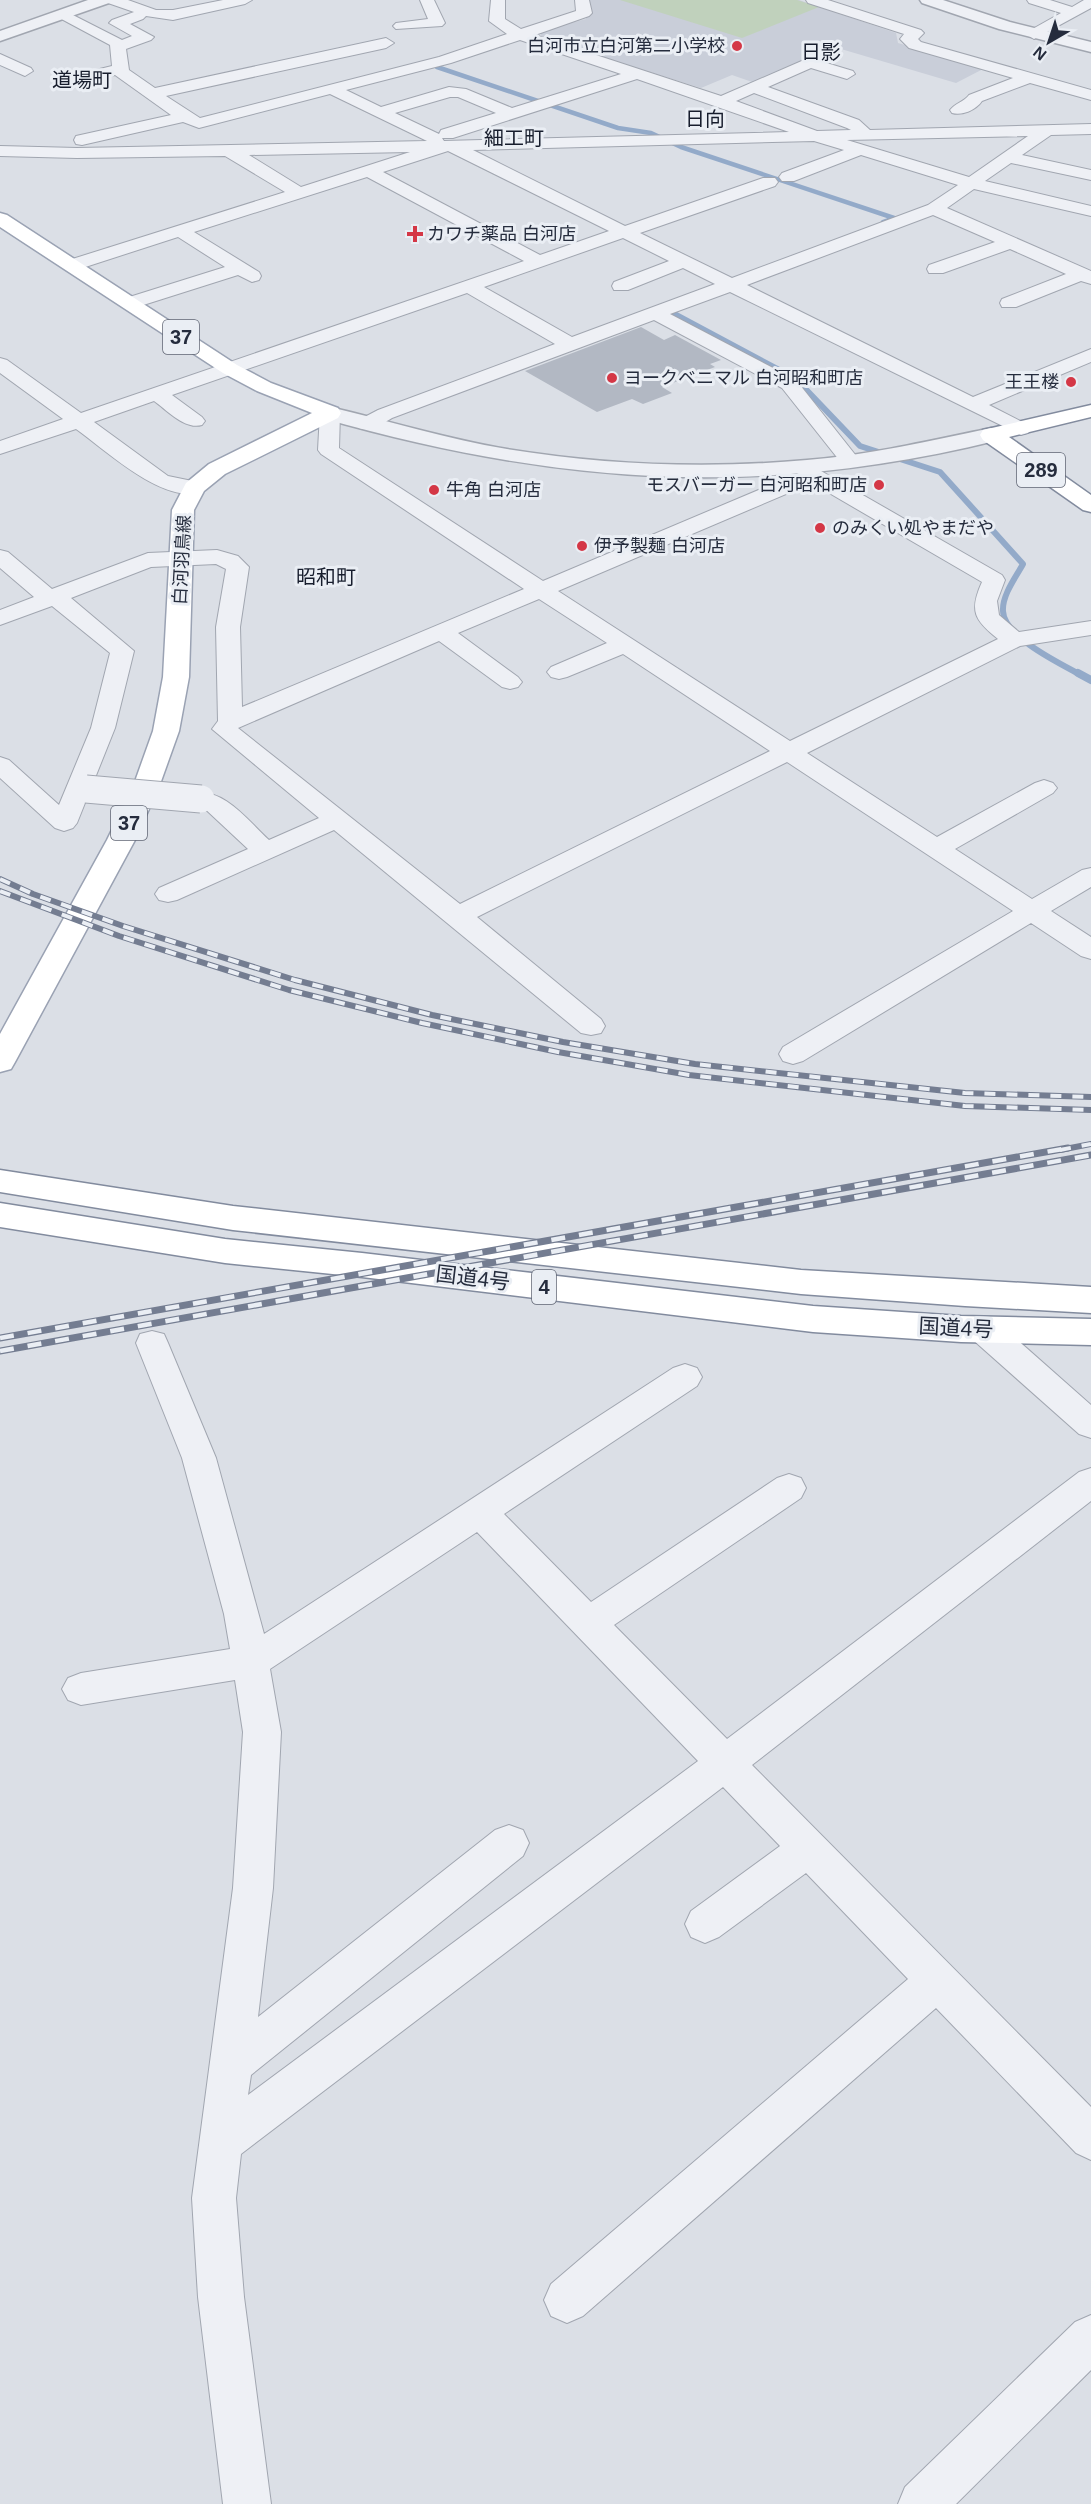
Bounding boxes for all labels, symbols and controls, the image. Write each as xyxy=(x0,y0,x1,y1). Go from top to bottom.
north arrow xyxy=(1019,12,1079,72)
place label: 白河市立白河第二小学校 xyxy=(527,36,725,56)
marker: 白河市立白河第二小学校 xyxy=(730,39,744,53)
district label: 日影 xyxy=(801,41,841,63)
text: N xyxy=(1030,43,1050,64)
district label: 道場町 xyxy=(52,69,112,91)
district label: 日向 xyxy=(685,108,725,130)
district label: 細工町 xyxy=(484,127,544,149)
place label: カワチ薬品 白河店 xyxy=(427,224,576,244)
marker: カワチ薬品 白河店 xyxy=(408,227,422,241)
road number: 37 xyxy=(163,320,199,354)
place label: ヨークベニマル 白河昭和町店 xyxy=(624,368,863,388)
marker: ヨークベニマル 白河昭和町店 xyxy=(605,371,619,385)
place label: 王王楼 xyxy=(1005,372,1059,392)
marker: 王王楼 xyxy=(1064,375,1078,389)
road number: 289 xyxy=(1017,453,1065,487)
place label: モスバーガー 白河昭和町店 xyxy=(646,475,867,495)
marker: モスバーガー 白河昭和町店 xyxy=(872,478,886,492)
place label: 牛角 白河店 xyxy=(446,480,541,500)
marker: 牛角 白河店 xyxy=(427,483,441,497)
street label: 白河羽鳥線 xyxy=(170,515,194,605)
place label: のみくい処やまだや xyxy=(832,518,994,538)
marker: のみくい処やまだや xyxy=(813,521,827,535)
place label: 伊予製麺 白河店 xyxy=(594,536,725,556)
marker: 伊予製麺 白河店 xyxy=(575,539,589,553)
district label: 昭和町 xyxy=(296,566,356,588)
road number: 37 xyxy=(111,806,147,840)
street label: 国道4号 xyxy=(435,1262,512,1293)
road number: 4 xyxy=(532,1270,556,1304)
street label: 国道4号 xyxy=(918,1314,994,1341)

